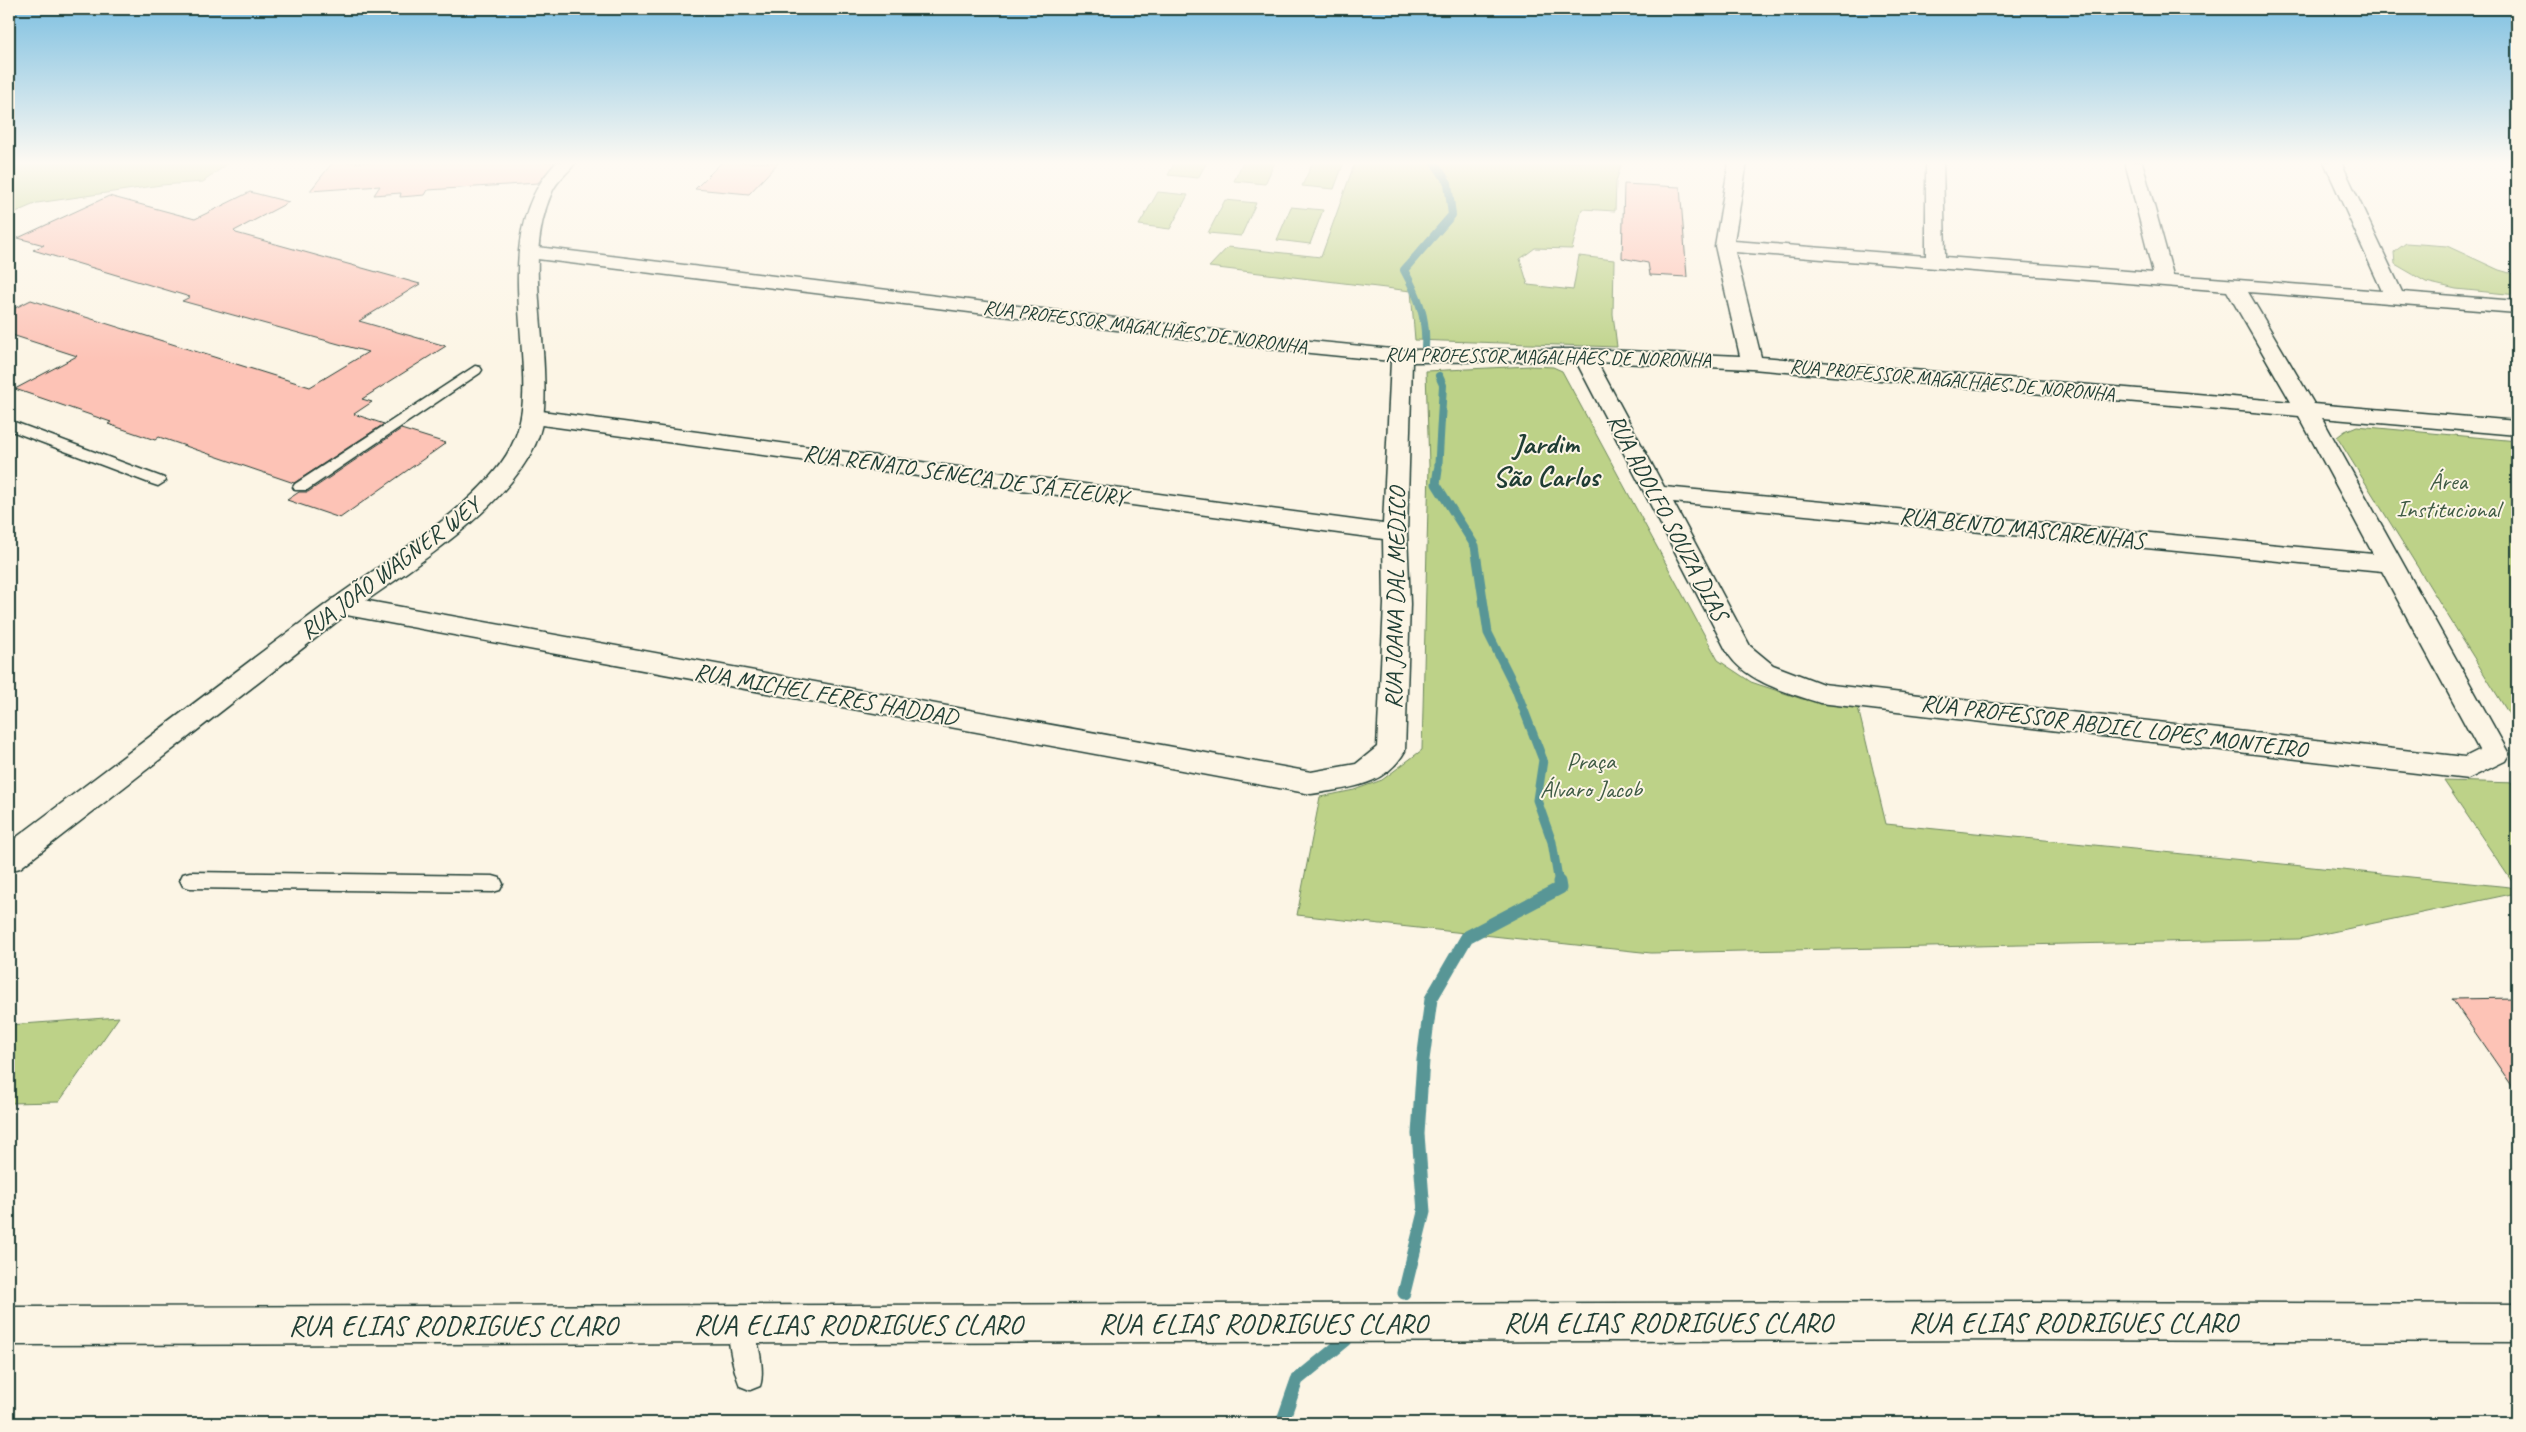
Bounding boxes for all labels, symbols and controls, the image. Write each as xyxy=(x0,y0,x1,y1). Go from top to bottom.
street label: RUA PROFESSOR MAGALHÃES DE NORONHA xyxy=(982,295,1309,359)
street label: RUA PROFESSOR MAGALHÃES DE NORONHA xyxy=(1385,342,1712,372)
street label: RUA PROFESSOR MAGALHÃES DE NORONHA xyxy=(1789,353,2116,407)
street label: RUA ADOLFO SOUZA DIAS xyxy=(1601,408,1737,629)
district label: Jardim São Carlos xyxy=(1493,425,1602,495)
street label: RUA RENATO SENECA DE SÁ FLEURY xyxy=(801,437,1134,513)
park label: Área Institucional xyxy=(2396,466,2504,524)
street label: RUA JOANA DAL MEDICO xyxy=(1378,484,1412,709)
street label: RUA JOÃO WAGNER WEY xyxy=(294,489,489,646)
street label: RUA BENTO MASCARENHAS xyxy=(1898,500,2149,556)
street label: RUA MICHEL FERES HADDAD xyxy=(692,656,962,732)
street label: RUA PROFESSOR ABDIEL LOPES MONTEIRO xyxy=(1919,687,2311,765)
park label: Praça Álvaro Jacob xyxy=(1540,746,1644,804)
street label: RUA ELIAS RODRIGUES CLARO xyxy=(1503,1304,1835,1341)
street label: RUA ELIAS RODRIGUES CLARO xyxy=(1908,1304,2240,1341)
street label: RUA ELIAS RODRIGUES CLARO xyxy=(1098,1305,1430,1342)
street label: RUA ELIAS RODRIGUES CLARO xyxy=(693,1306,1025,1343)
street label: RUA ELIAS RODRIGUES CLARO xyxy=(288,1307,620,1344)

